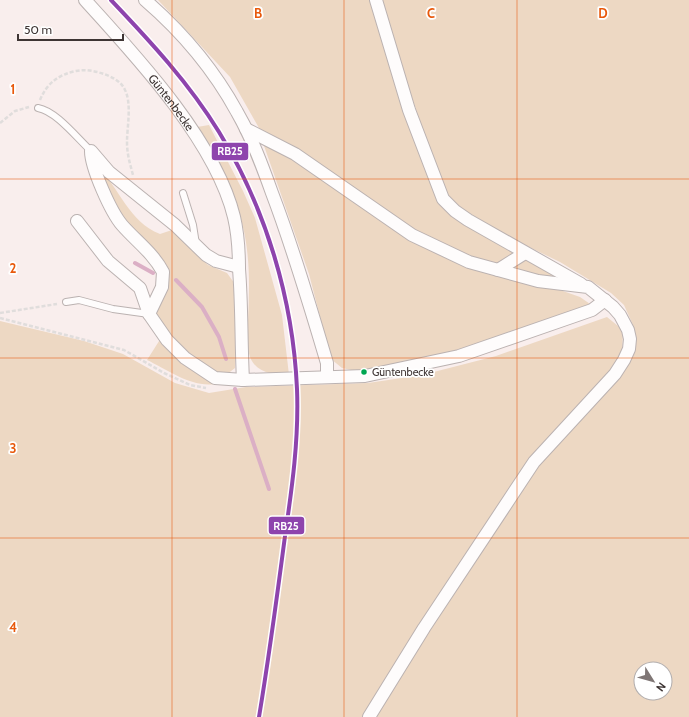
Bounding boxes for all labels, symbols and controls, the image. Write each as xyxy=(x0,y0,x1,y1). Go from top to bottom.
text: B xyxy=(254,5,262,21)
text: C xyxy=(427,5,435,21)
text: D xyxy=(598,5,608,21)
scale bar xyxy=(18,16,123,42)
text: 50 m xyxy=(24,22,52,37)
street label: Güntenbecke xyxy=(146,70,198,133)
text: 1 xyxy=(11,81,15,97)
line badge: RB25 xyxy=(211,142,249,161)
text: RB25 xyxy=(217,144,243,158)
text: 2 xyxy=(10,260,17,276)
place label: Güntenbecke xyxy=(372,365,434,379)
marker: Güntenbecke xyxy=(359,367,369,377)
text: 3 xyxy=(9,440,17,456)
line badge: RB25 xyxy=(268,516,305,535)
text: RB25 xyxy=(273,519,299,533)
text: 4 xyxy=(9,619,17,635)
north arrow xyxy=(633,661,673,701)
text: N xyxy=(653,680,669,694)

